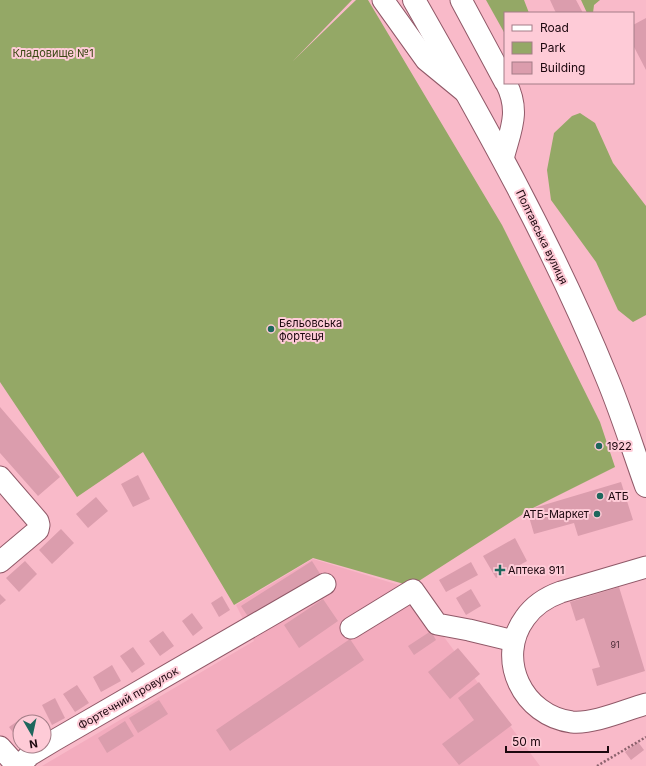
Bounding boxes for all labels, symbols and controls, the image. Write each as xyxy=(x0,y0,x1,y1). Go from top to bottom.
legend xyxy=(504,12,634,84)
text: Road xyxy=(540,20,569,35)
text: Park xyxy=(540,40,566,55)
park label: Кладовище №1 xyxy=(12,46,94,60)
text: Building xyxy=(540,60,585,75)
street label: Полтавська вулиця xyxy=(513,187,571,287)
place label: Бєльовська фортеця xyxy=(279,316,342,343)
marker: Бєльовська фортеця xyxy=(266,324,276,334)
place label: 1922 xyxy=(607,439,632,453)
marker: 1922 xyxy=(594,441,604,451)
place label: АТБ xyxy=(608,489,629,503)
marker: АТБ xyxy=(595,491,605,501)
place label: АТБ-Маркет xyxy=(523,507,590,521)
marker: АТБ-Маркет xyxy=(592,509,602,519)
place label: Аптека 911 xyxy=(508,563,564,577)
marker: Аптека 911 xyxy=(495,565,505,575)
house number: 91 xyxy=(610,639,620,650)
street label: Фортечний провулок xyxy=(75,664,181,732)
north arrow xyxy=(12,714,52,754)
scale bar xyxy=(506,728,608,754)
text: 50 m xyxy=(512,734,541,749)
text: N xyxy=(28,736,39,751)

